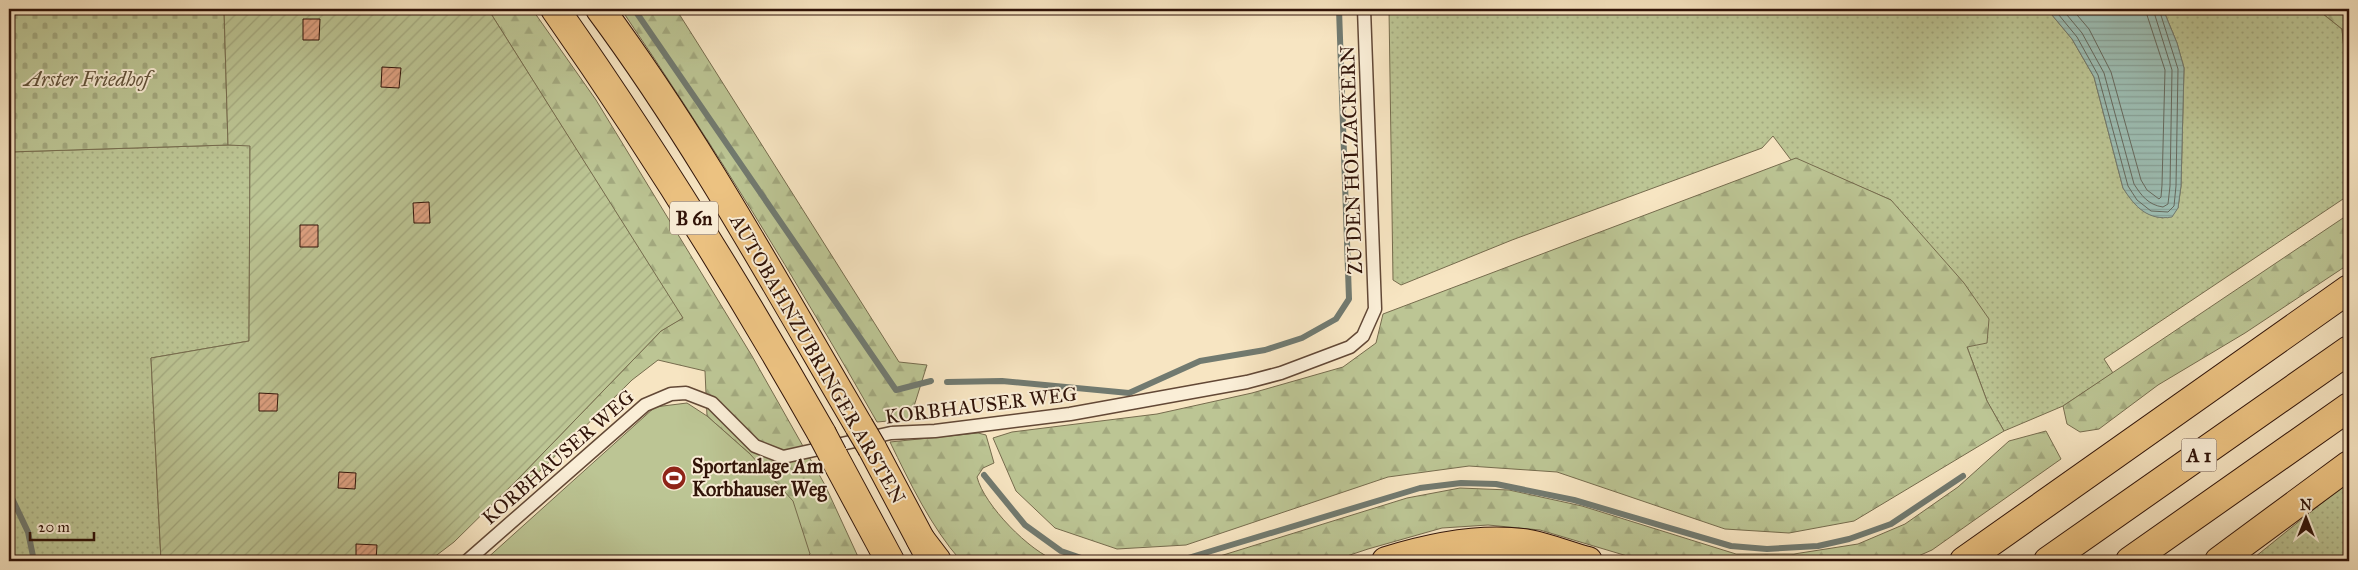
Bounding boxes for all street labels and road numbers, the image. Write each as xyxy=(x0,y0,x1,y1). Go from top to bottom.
street label: ZU DEN HOLZACKERN xyxy=(1335,45,1367,275)
road number: B 6n xyxy=(670,202,718,234)
street label: AUTOBAHNZUBRINGER ARSTEN xyxy=(725,209,911,508)
street label: KORBHAUSER WEG xyxy=(884,381,1078,429)
street label: KORBHAUSER WEG xyxy=(477,384,639,530)
road number: A 1 xyxy=(2182,438,2216,472)

